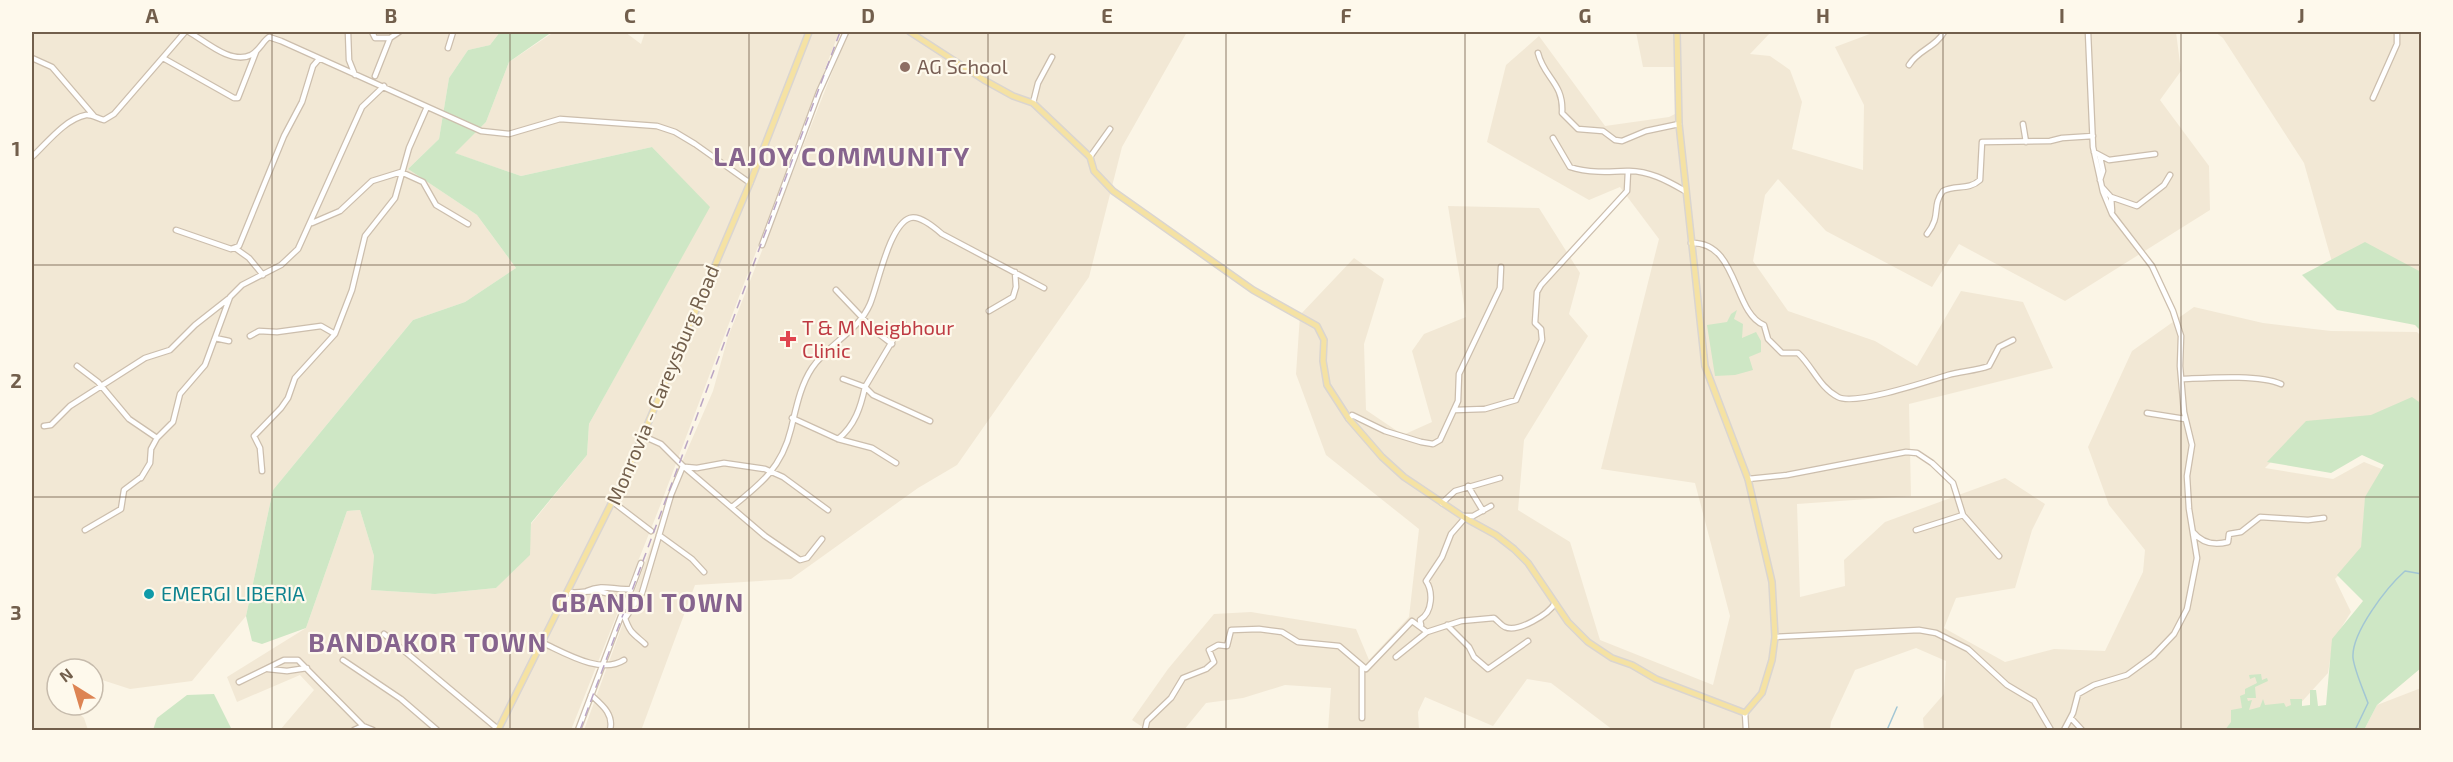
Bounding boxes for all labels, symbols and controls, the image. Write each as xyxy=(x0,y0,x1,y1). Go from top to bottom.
text: A xyxy=(145,3,159,27)
text: B xyxy=(385,3,397,27)
text: C xyxy=(624,3,636,27)
text: D xyxy=(861,3,875,27)
text: E xyxy=(1101,3,1113,27)
text: F xyxy=(1340,3,1352,27)
text: G xyxy=(1579,3,1591,27)
text: H xyxy=(1816,3,1830,27)
text: I xyxy=(2059,3,2065,27)
text: J xyxy=(2297,3,2305,27)
place label: AG School xyxy=(917,54,1008,78)
marker: AG School xyxy=(898,60,912,74)
text: 1 xyxy=(12,136,20,160)
district label: LAJOY COMMUNITY xyxy=(713,140,971,171)
street label: Monrovia - Careysburg Road xyxy=(601,261,724,508)
place label: T & M Neigbhour Clinic xyxy=(802,315,954,362)
marker: T & M Neigbhour Clinic xyxy=(779,330,797,348)
text: 2 xyxy=(10,368,22,392)
place label: EMERGI LIBERIA xyxy=(161,581,305,605)
district label: GBANDI TOWN xyxy=(551,586,745,617)
marker: EMERGI LIBERIA xyxy=(142,587,156,601)
text: 3 xyxy=(10,600,22,624)
district label: BANDAKOR TOWN xyxy=(308,626,548,657)
north arrow xyxy=(45,657,105,717)
text: N xyxy=(55,664,76,686)

